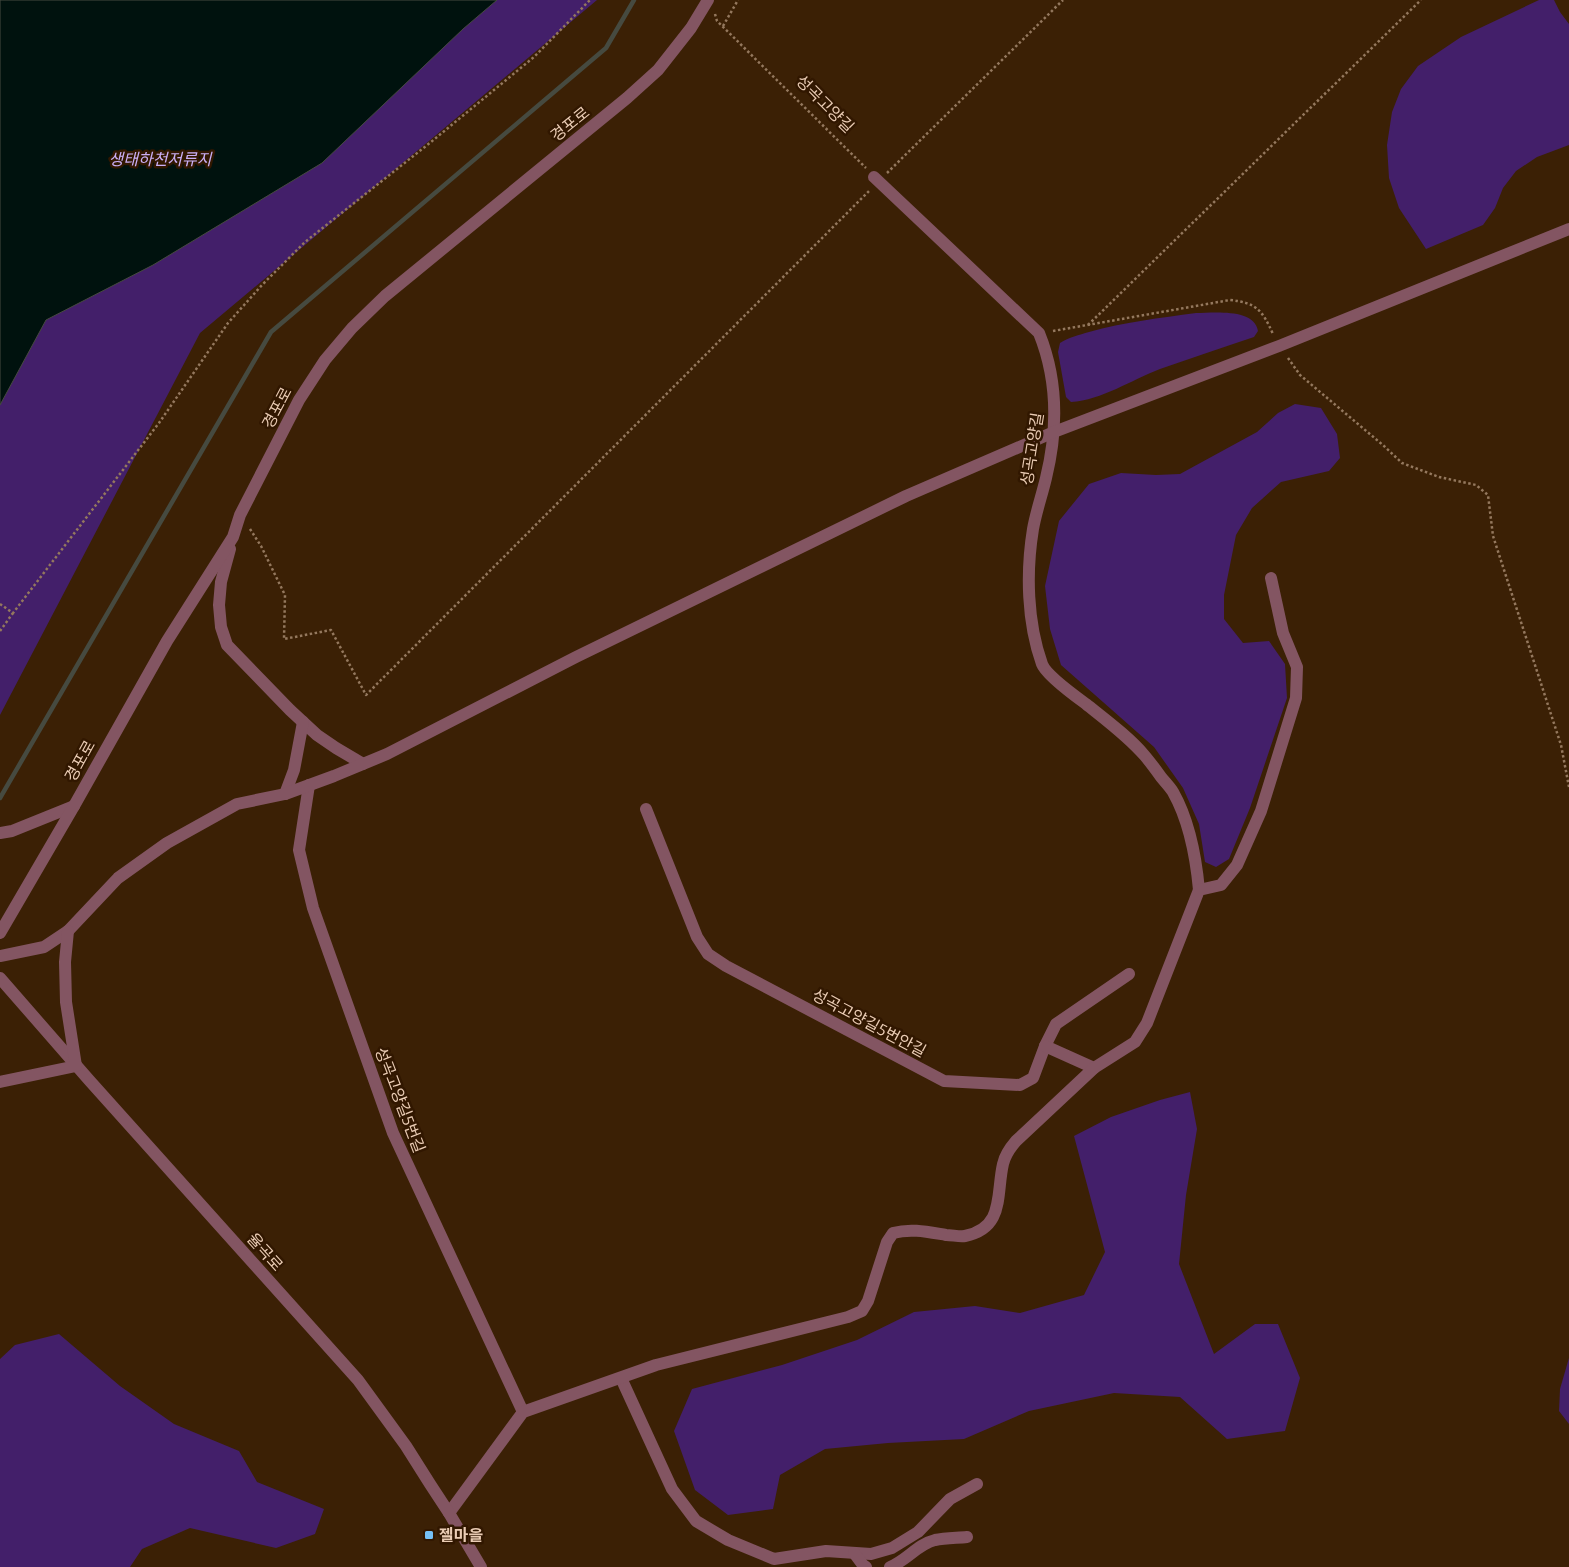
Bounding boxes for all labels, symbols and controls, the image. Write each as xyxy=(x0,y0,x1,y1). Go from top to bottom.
street label: 성곡고양길 xyxy=(792,71,858,137)
street label: 경포로 xyxy=(547,103,593,145)
park label: 생태하천저류지 xyxy=(108,150,213,169)
street label: 경포로 xyxy=(258,384,296,432)
street label: 성곡고양길 xyxy=(1017,411,1047,487)
street label: 경포로 xyxy=(61,737,99,785)
street label: 성곡고양길5번안길 xyxy=(809,985,929,1061)
street label: 성곡고양길5번길 xyxy=(371,1045,429,1155)
street label: 율곡로 xyxy=(243,1229,287,1275)
place label: 젤마을 xyxy=(439,1526,483,1545)
marker: 젤마을 xyxy=(423,1529,435,1541)

